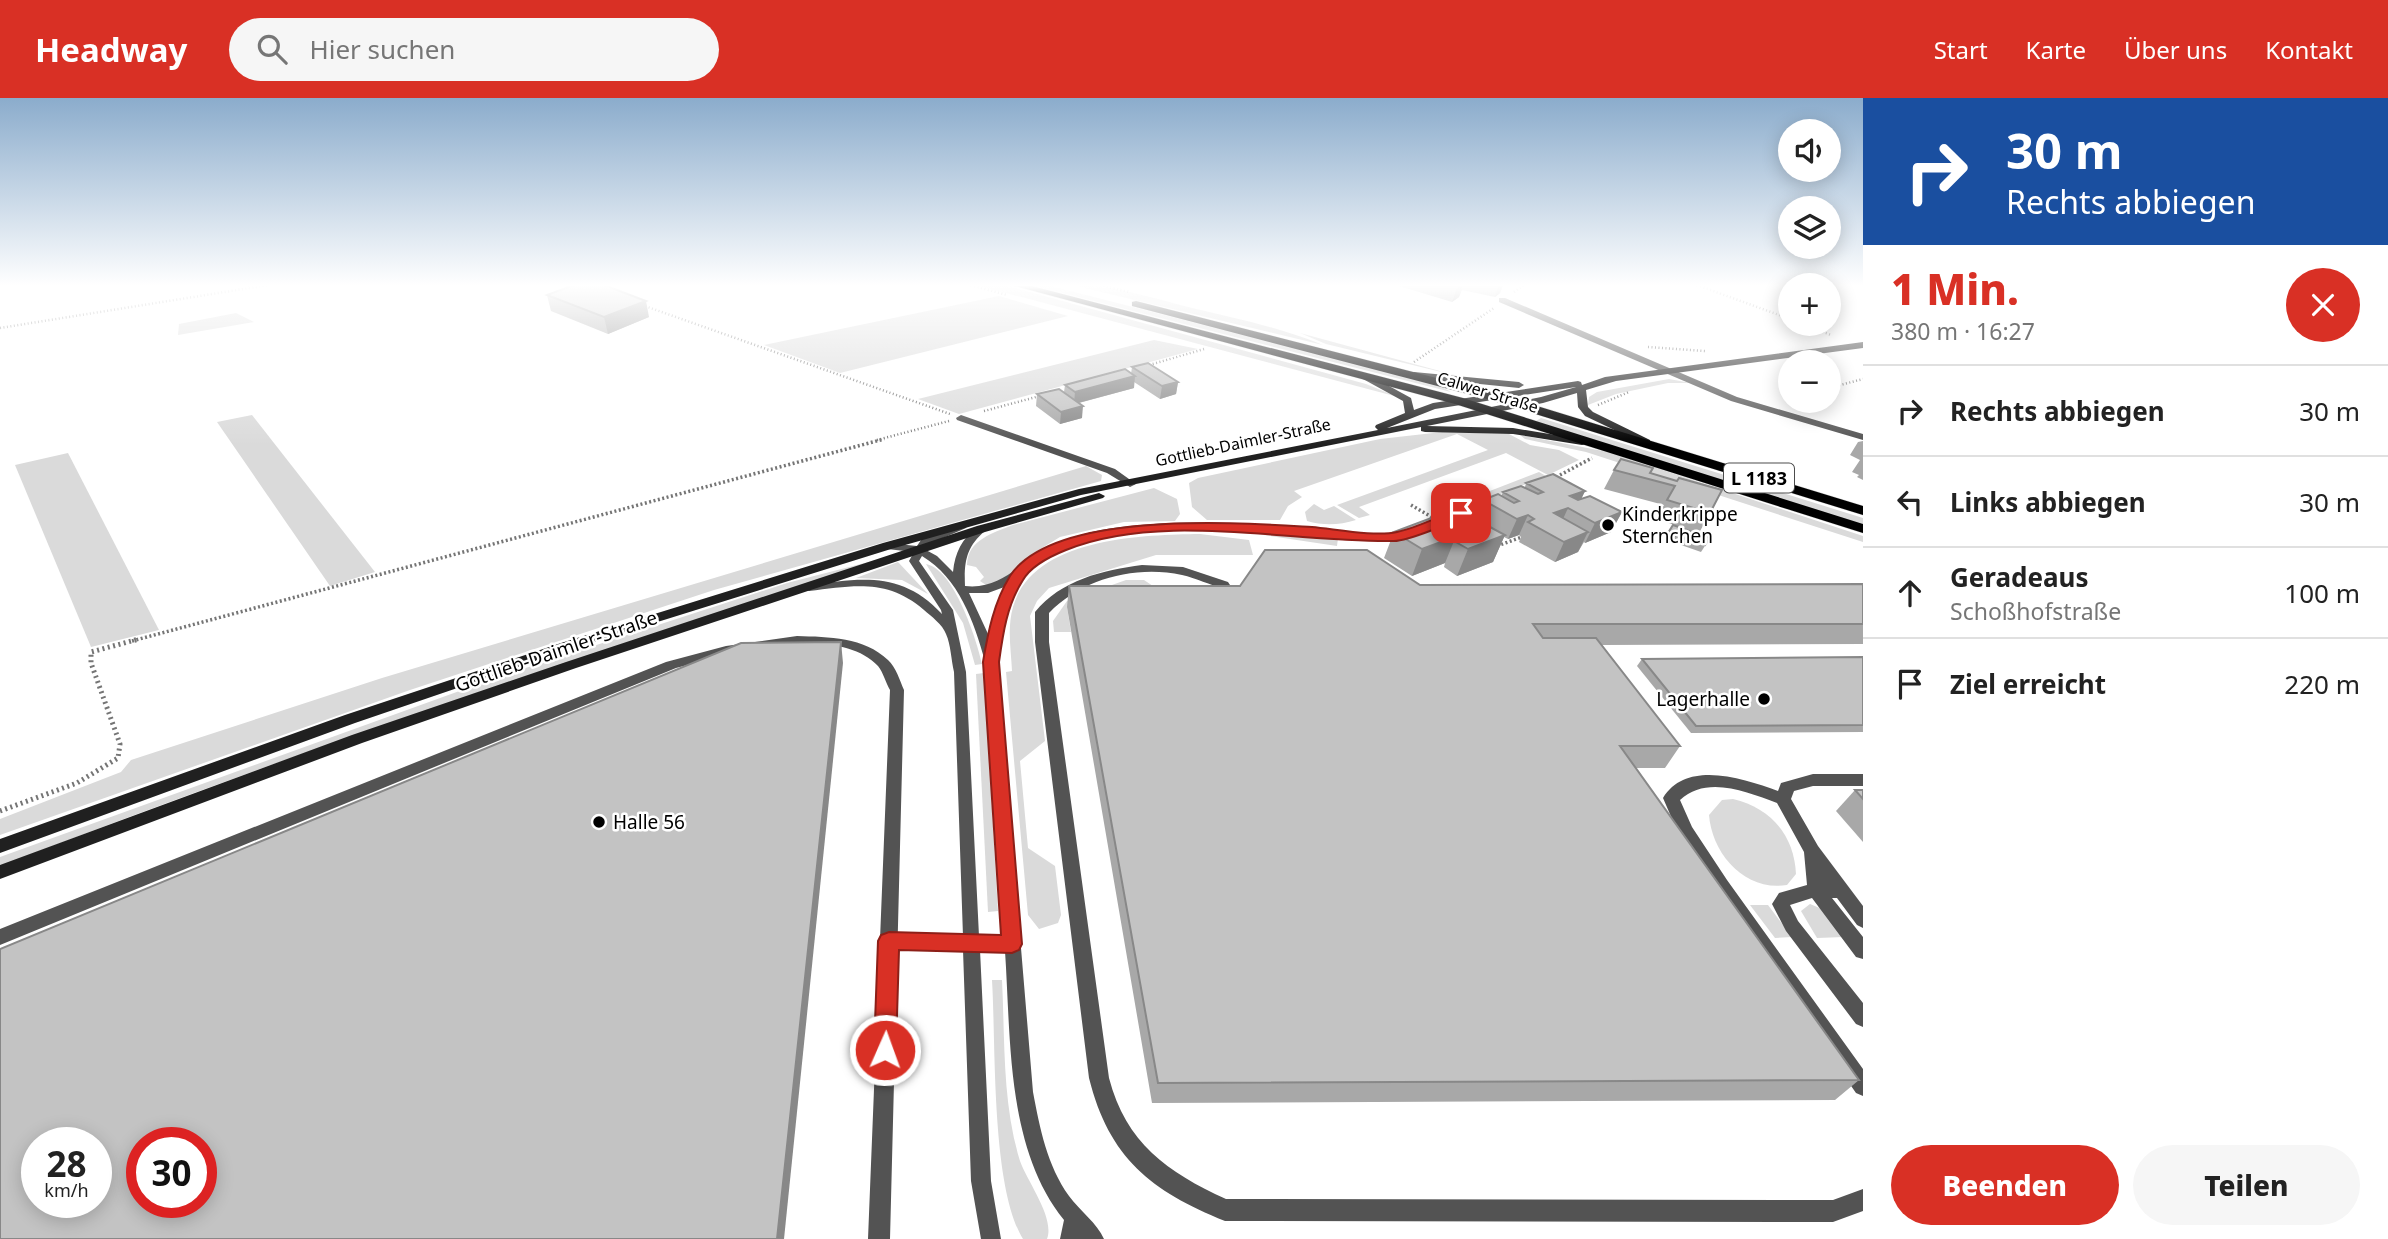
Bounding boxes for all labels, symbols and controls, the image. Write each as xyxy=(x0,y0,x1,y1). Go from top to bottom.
search box xyxy=(229,18,719,81)
text: Headway xyxy=(35,27,187,72)
icon: search xyxy=(253,30,291,68)
text: Hier suchen xyxy=(309,31,455,67)
text: Start xyxy=(1934,33,1988,66)
text: Karte xyxy=(2026,33,2086,66)
text: Über uns xyxy=(2124,33,2227,66)
text: Kontakt xyxy=(2265,33,2353,66)
text: 30 m xyxy=(2006,117,2123,183)
map controls xyxy=(1778,119,1841,413)
button: sound xyxy=(1778,119,1841,182)
icon: right xyxy=(1891,126,1982,217)
text: Rechts abbiegen xyxy=(2006,180,2255,223)
button: layers xyxy=(1778,196,1841,259)
text: 1 Min. xyxy=(1891,260,2019,317)
button: close xyxy=(2286,268,2360,342)
button: + xyxy=(1778,273,1841,336)
text: 380 m · 16:27 xyxy=(1891,315,2035,347)
button: − xyxy=(1778,350,1841,413)
street label: Calwer Straße xyxy=(1435,366,1541,418)
icon: right xyxy=(1891,392,1929,430)
text: Rechts abbiegen xyxy=(1950,393,2165,429)
text: 30 m xyxy=(2299,393,2360,429)
street label: Gottlieb-Daimler-Straße xyxy=(1153,413,1333,471)
road number: L 1183 xyxy=(1724,464,1794,492)
pin xyxy=(1431,483,1491,543)
icon: left xyxy=(1891,483,1929,521)
text: Links abbiegen xyxy=(1950,484,2146,520)
text: 30 m xyxy=(2299,484,2360,520)
icon: arrive xyxy=(1442,494,1480,532)
place label: Kinderkrippe Sternchen xyxy=(1622,501,1738,549)
marker: Kinderkrippe Sternchen xyxy=(1600,517,1616,533)
text: Geradeaus xyxy=(1950,559,2089,595)
icon: ahead xyxy=(1891,574,1929,612)
text: 100 m xyxy=(2284,575,2360,611)
text: Schoßhofstraße xyxy=(1950,595,2121,627)
street label: Gottlieb-Daimler-Straße xyxy=(451,604,661,698)
icon: arrive xyxy=(1891,665,1929,703)
text: Ziel erreicht xyxy=(1950,666,2106,702)
text: 220 m xyxy=(2284,666,2360,702)
place label: Lagerhalle xyxy=(1656,686,1750,712)
marker: Lagerhalle xyxy=(1756,691,1772,707)
place label: Halle 56 xyxy=(613,809,685,835)
marker: Halle 56 xyxy=(591,814,607,830)
position arrow xyxy=(848,1013,922,1087)
speed limit sign: 30 xyxy=(126,1127,217,1218)
text: 28 xyxy=(46,1140,87,1187)
button: Beenden xyxy=(1891,1145,2119,1225)
button: Teilen xyxy=(2133,1145,2360,1225)
text: km/h xyxy=(44,1178,89,1202)

